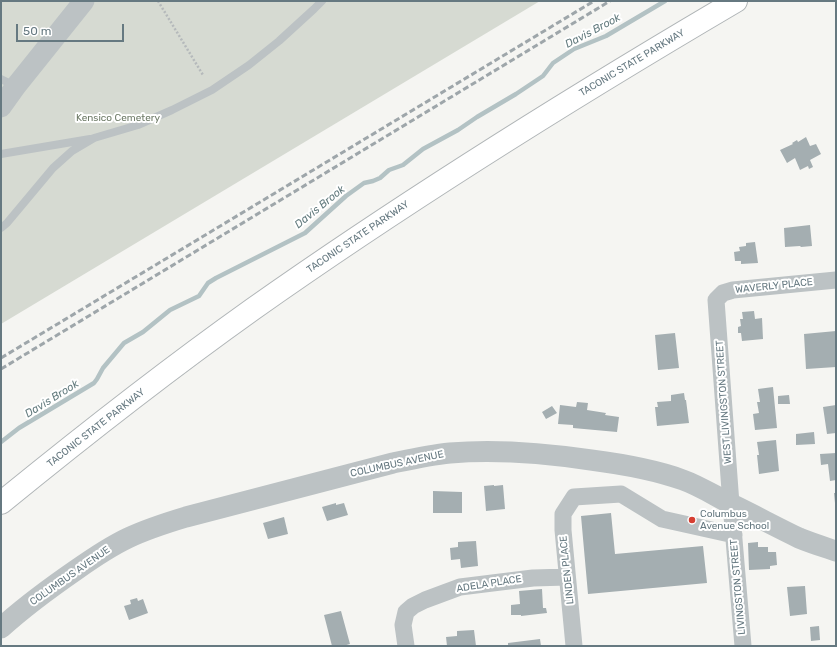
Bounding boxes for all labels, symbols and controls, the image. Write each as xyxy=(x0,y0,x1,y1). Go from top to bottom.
water label: Davis Brook xyxy=(563,11,623,51)
scale bar xyxy=(18,16,126,42)
text: 50 m xyxy=(23,24,51,38)
street label: TACONIC STATE PARKWAY xyxy=(577,27,687,99)
park label: Kensico Cemetery xyxy=(76,112,160,124)
water label: Davis Brook xyxy=(292,183,348,231)
street label: TACONIC STATE PARKWAY xyxy=(305,198,411,276)
street label: WAVERLY PLACE xyxy=(735,276,813,296)
street label: WEST LIVINGSTON STREET xyxy=(714,340,734,464)
water label: Davis Brook xyxy=(23,377,81,421)
street label: TACONIC STATE PARKWAY xyxy=(45,386,147,470)
street label: COLUMBUS AVENUE xyxy=(349,448,445,480)
place label: Columbus Avenue School xyxy=(700,508,769,532)
marker: Columbus Avenue School xyxy=(687,515,697,525)
street label: LINDEN PLACE xyxy=(557,535,577,605)
street label: LIVINGSTON STREET xyxy=(728,539,748,635)
street label: COLUMBUS AVENUE xyxy=(28,544,112,608)
street label: ADELA PLACE xyxy=(456,573,522,595)

